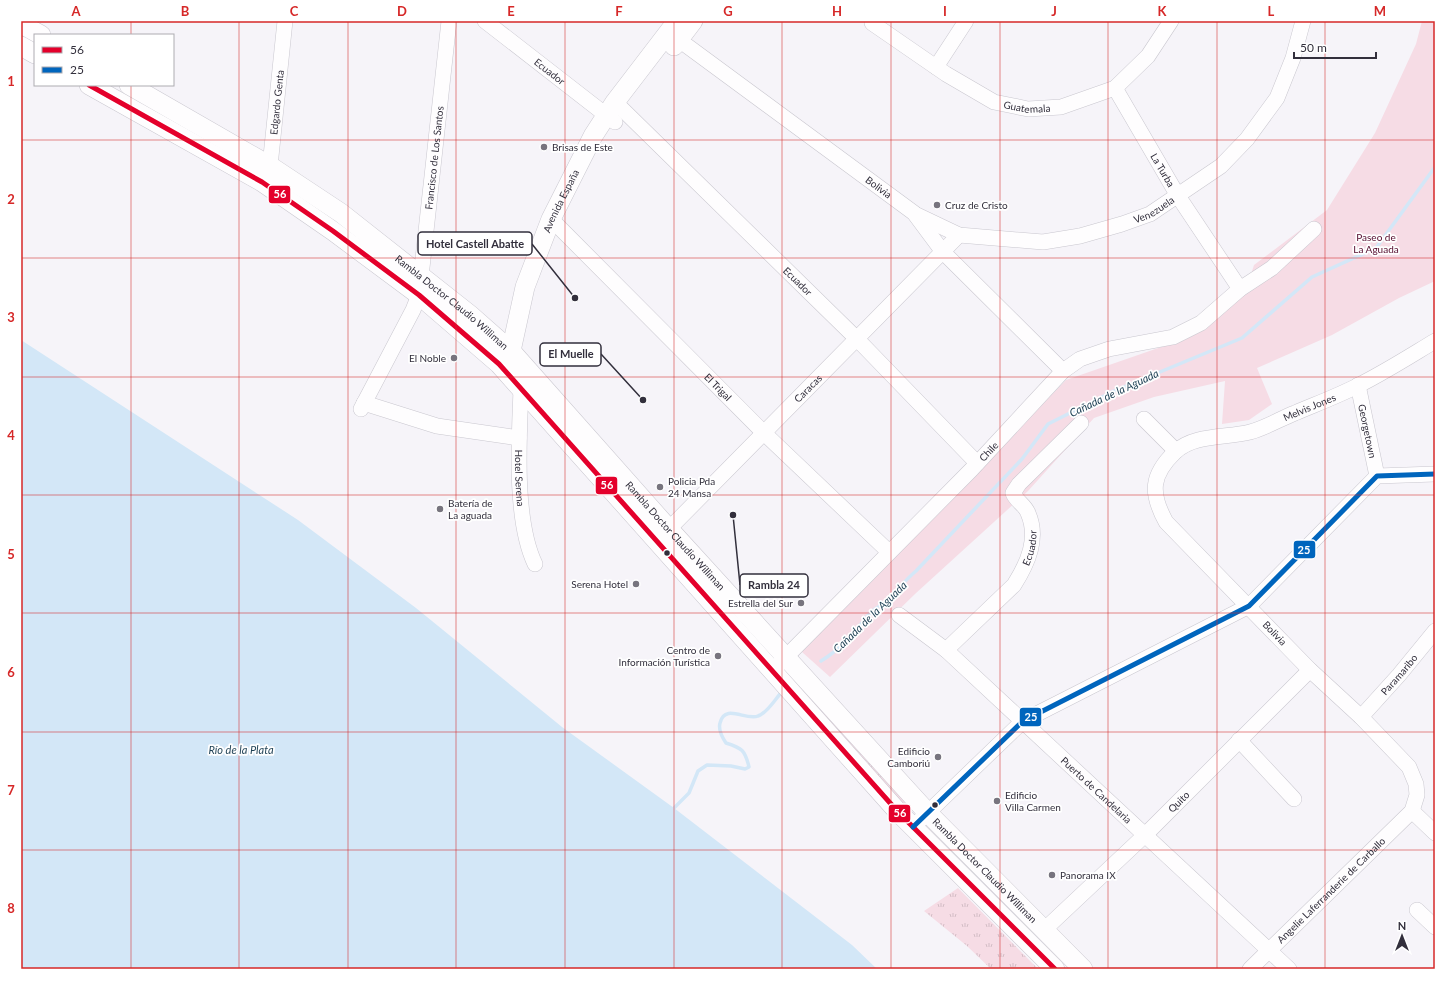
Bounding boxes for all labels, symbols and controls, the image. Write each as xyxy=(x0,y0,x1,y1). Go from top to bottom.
text: A xyxy=(70,3,81,19)
text: B xyxy=(181,3,190,19)
text: C xyxy=(290,3,299,19)
text: D xyxy=(397,3,407,19)
text: E xyxy=(507,3,515,19)
text: F xyxy=(615,3,623,19)
text: G xyxy=(723,3,733,19)
text: H xyxy=(832,3,842,19)
text: I xyxy=(943,3,947,19)
text: J xyxy=(1051,3,1057,19)
text: K xyxy=(1158,3,1168,19)
text: L xyxy=(1268,3,1275,19)
text: M xyxy=(1374,3,1386,19)
legend xyxy=(34,34,174,86)
scale bar xyxy=(1294,34,1376,60)
text: 50 m xyxy=(1300,40,1327,55)
text: 56 xyxy=(70,42,84,57)
street label: Ecuador xyxy=(532,56,568,87)
text: 25 xyxy=(70,62,84,77)
street label: Edgardo Genta xyxy=(267,69,286,135)
text: 1 xyxy=(7,73,15,89)
street label: Guatemala xyxy=(1003,98,1051,115)
street label: Francisco de Los Santos xyxy=(422,105,446,210)
place label: Brisas de Este xyxy=(552,141,613,153)
marker: Brisas de Este xyxy=(539,142,549,152)
street label: La Turba xyxy=(1148,151,1177,189)
street label: Avenida España xyxy=(540,167,581,234)
street label: Bolivia xyxy=(863,173,894,201)
line badge: 56 xyxy=(268,185,291,204)
text: 56 xyxy=(274,187,287,200)
text: 2 xyxy=(7,191,15,207)
street label: Venezuela xyxy=(1132,193,1176,225)
place label: Cruz de Cristo xyxy=(945,199,1008,211)
marker: Cruz de Cristo xyxy=(932,200,942,210)
park label: Paseo de La Aguada xyxy=(1353,231,1399,255)
callout: Hotel Castell Abatte xyxy=(418,232,532,255)
text: Hotel Castell Abatte xyxy=(426,237,524,250)
street label: Rambla Doctor Claudio Williman xyxy=(393,252,511,352)
street label: Ecuador xyxy=(781,264,815,298)
text: 3 xyxy=(7,309,15,325)
callout: El Muelle xyxy=(540,343,601,366)
text: El Muelle xyxy=(548,347,594,360)
place label: El Noble xyxy=(409,352,446,364)
marker: El Noble xyxy=(449,353,459,363)
water label: Cañada de la Aguada xyxy=(1067,366,1161,419)
street label: El Trigal xyxy=(702,371,734,403)
street label: Caracas xyxy=(791,372,824,405)
street label: Melvis Jones xyxy=(1281,391,1337,423)
street label: Georgetown xyxy=(1356,403,1379,459)
text: 4 xyxy=(7,427,15,443)
street label: Chile xyxy=(976,439,1000,464)
street label: Hotel Serena xyxy=(513,449,527,507)
place label: Policia Pda 24 Mansa xyxy=(668,475,715,499)
line badge: 56 xyxy=(595,476,618,495)
text: 56 xyxy=(601,478,614,491)
street label: Rambla Doctor Claudio Williman xyxy=(623,479,728,593)
marker: Policia Pda 24 Mansa xyxy=(655,482,665,492)
place label: Batería de La aguada xyxy=(448,497,493,521)
marker: Batería de La aguada xyxy=(435,504,445,514)
street label: Ecuador xyxy=(1020,530,1039,567)
line badge: 25 xyxy=(1293,540,1316,559)
text: 25 xyxy=(1298,543,1310,556)
text: 5 xyxy=(7,546,15,562)
unlabelled marker xyxy=(662,548,672,558)
callout: Rambla 24 xyxy=(740,574,808,597)
place label: Serena Hotel xyxy=(571,578,628,590)
text: Rambla 24 xyxy=(748,578,801,591)
water label: Cañada de la Aguada xyxy=(830,578,909,655)
marker: Serena Hotel xyxy=(631,579,641,589)
place label: Estrella del Sur xyxy=(728,597,793,609)
marker: Estrella del Sur xyxy=(796,598,806,608)
street label: Bolivia xyxy=(1260,618,1290,648)
place label: Centro de Información Turística xyxy=(619,644,710,668)
marker: Centro de Información Turística xyxy=(713,651,723,661)
street label: Paramaribo xyxy=(1378,651,1420,697)
text: 6 xyxy=(7,664,15,680)
line badge: 25 xyxy=(1019,707,1042,727)
text: 25 xyxy=(1025,710,1037,723)
water label: Río de la Plata xyxy=(208,743,274,756)
place label: Edificio Camboriú xyxy=(887,745,930,769)
marker: Edificio Camboriú xyxy=(933,752,943,762)
street label: Puerto de Candelaria xyxy=(1059,754,1134,826)
text: 7 xyxy=(7,782,15,798)
street label: Quito xyxy=(1165,788,1192,815)
place label: Edificio Villa Carmen xyxy=(1005,789,1061,813)
marker: Edificio Villa Carmen xyxy=(992,796,1002,806)
unlabelled marker xyxy=(930,800,940,810)
line badge: 56 xyxy=(888,804,911,823)
text: 56 xyxy=(894,806,907,819)
street label: Rambla Doctor Claudio Williman xyxy=(930,816,1040,925)
street label: Angelie Laferranderie de Carballo xyxy=(1274,834,1388,946)
place label: Panorama IX xyxy=(1060,869,1116,881)
marker: Panorama IX xyxy=(1047,870,1057,880)
text: 8 xyxy=(7,900,15,916)
north arrow xyxy=(1382,916,1422,956)
text: N xyxy=(1398,919,1406,932)

